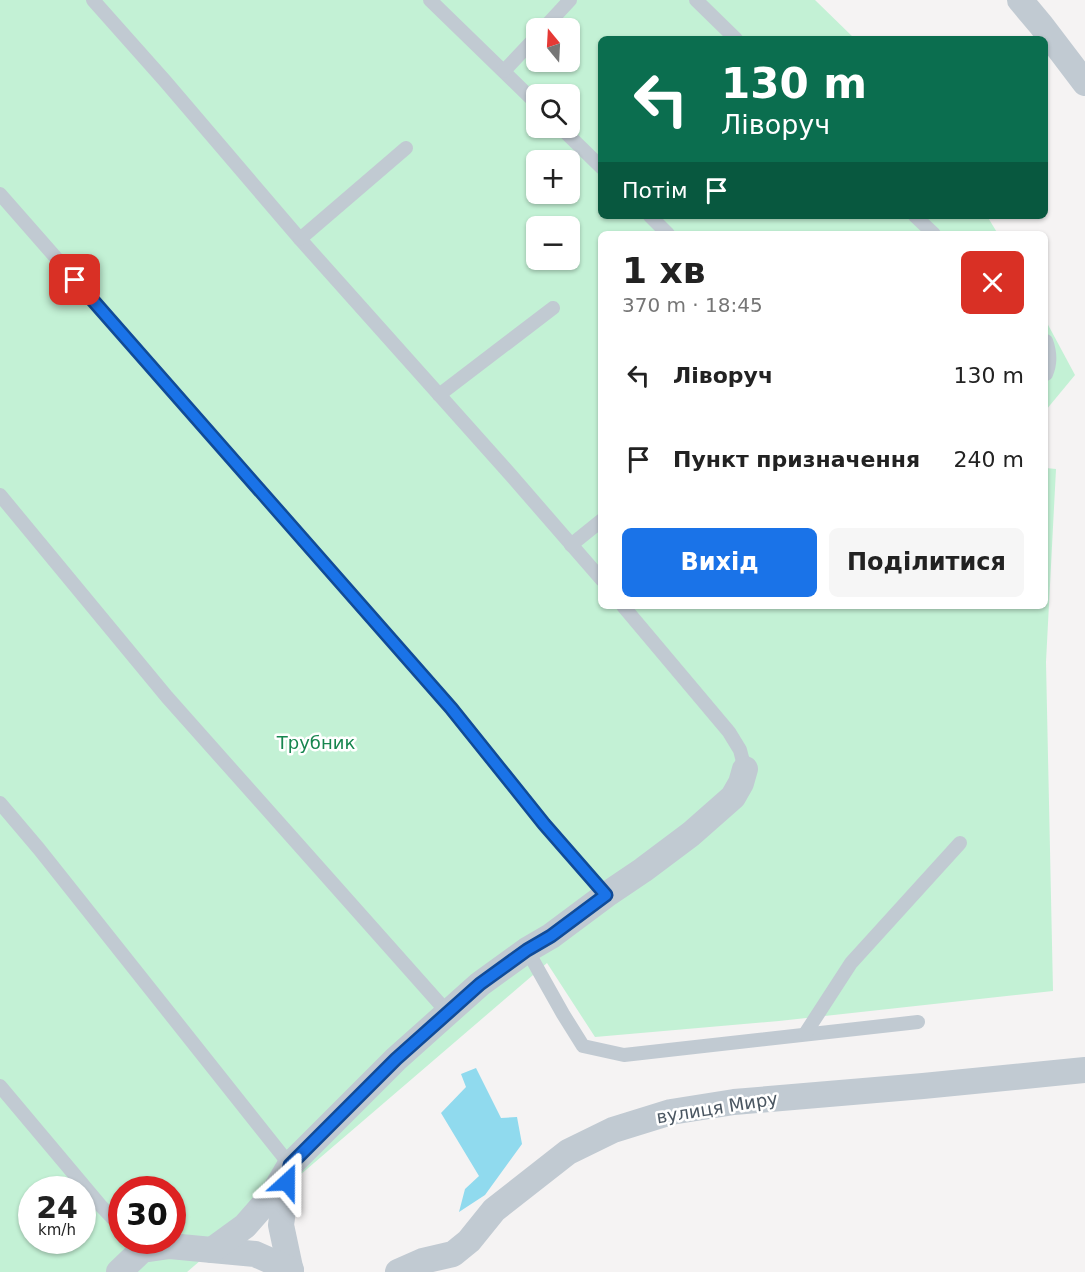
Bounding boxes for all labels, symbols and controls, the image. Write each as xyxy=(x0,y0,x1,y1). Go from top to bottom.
north arrow xyxy=(526,18,580,72)
map controls xyxy=(526,18,580,270)
text: 130 m xyxy=(721,59,867,108)
icon: left xyxy=(622,60,700,138)
button: search xyxy=(526,84,580,138)
text: Ліворуч xyxy=(721,109,830,140)
button: + xyxy=(526,150,580,204)
icon: arrive xyxy=(700,174,733,207)
text: Потім xyxy=(622,178,688,203)
button: − xyxy=(526,216,580,270)
text: 1 хв xyxy=(622,250,706,291)
button: close xyxy=(961,251,1024,314)
pin xyxy=(49,254,100,305)
icon: arrive xyxy=(58,263,91,296)
text: 370 m · 18:45 xyxy=(622,293,763,317)
icon: left xyxy=(622,359,655,392)
text: Ліворуч xyxy=(673,363,773,388)
text: 130 m xyxy=(954,363,1024,388)
icon: arrive xyxy=(622,443,655,476)
text: Пункт призначення xyxy=(673,447,920,472)
text: 240 m xyxy=(954,447,1024,472)
button: Вихід xyxy=(622,528,817,597)
button: Поділитися xyxy=(829,528,1024,597)
park label: Трубник xyxy=(276,732,355,753)
street label: вулиця Миру xyxy=(655,1087,779,1127)
position arrow xyxy=(255,1150,319,1214)
speed limit sign: 30 xyxy=(108,1176,186,1254)
text: 24 xyxy=(36,1190,78,1225)
text: km/h xyxy=(38,1221,76,1239)

